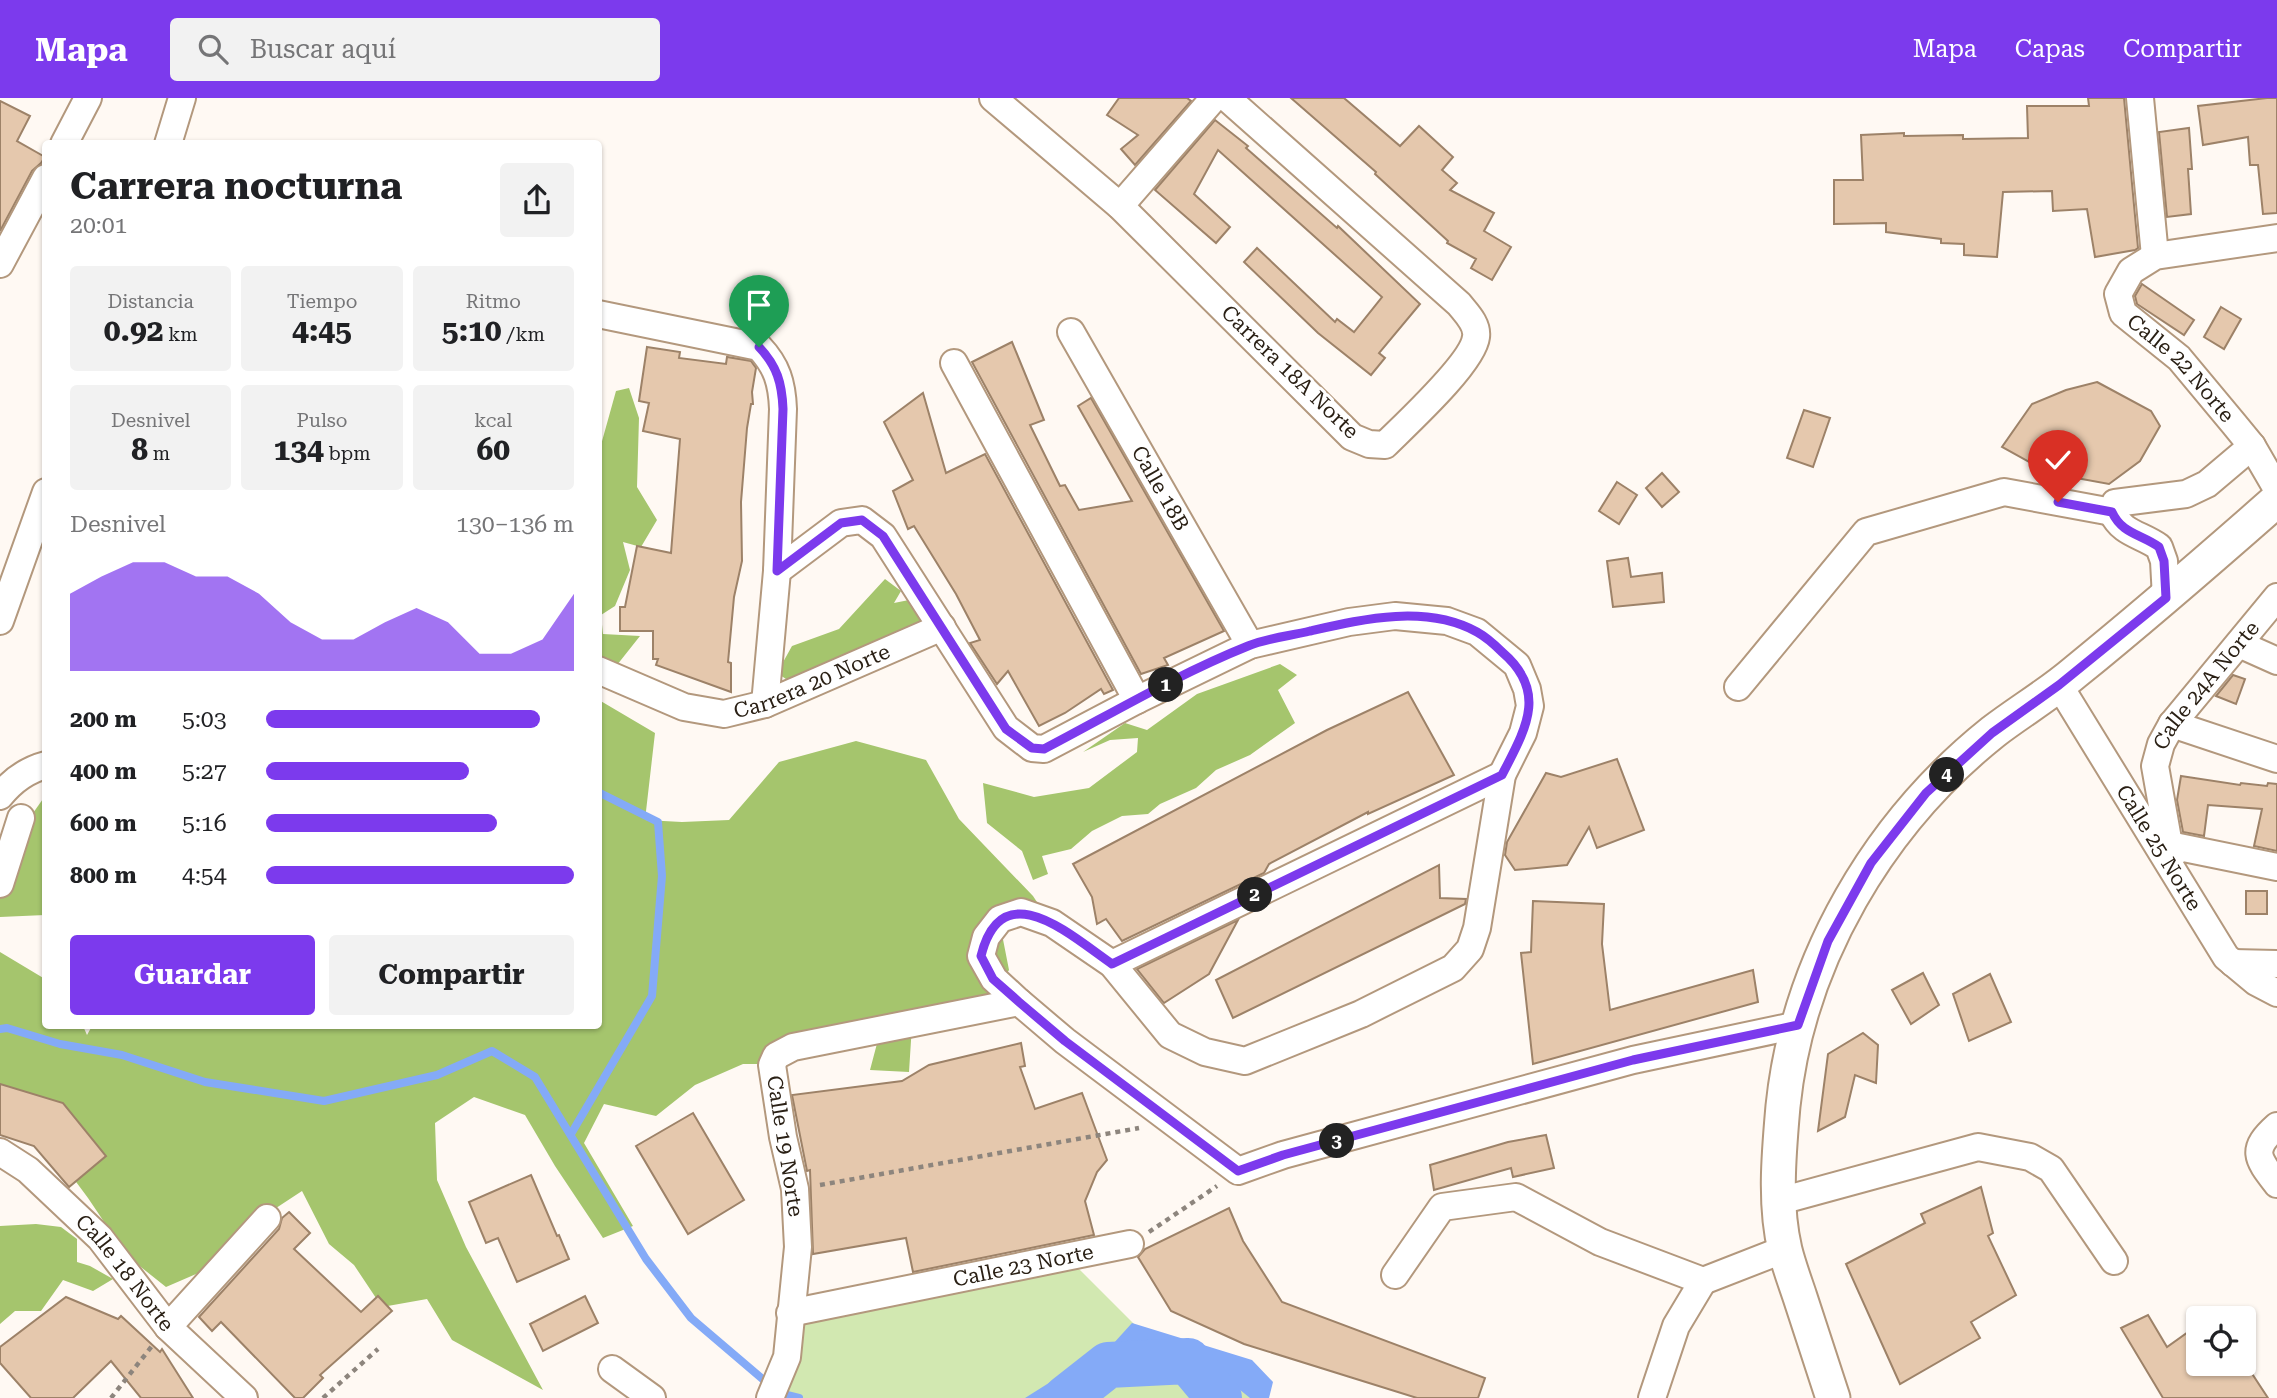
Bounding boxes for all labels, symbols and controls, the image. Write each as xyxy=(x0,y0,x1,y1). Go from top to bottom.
search box xyxy=(170,18,660,81)
text: Mapa xyxy=(35,30,128,69)
icon: search xyxy=(194,30,232,68)
text: Buscar aquí xyxy=(250,34,396,64)
text: Mapa xyxy=(1913,35,1977,63)
text: Capas xyxy=(2015,35,2085,63)
text: Compartir xyxy=(2123,35,2242,63)
button: share xyxy=(500,163,574,237)
text: Carrera nocturna xyxy=(70,164,402,208)
text: 20:01 xyxy=(70,212,127,239)
pin xyxy=(729,275,789,347)
icon: arrive xyxy=(740,286,778,324)
text: Distancia xyxy=(107,290,194,313)
text: Tiempo xyxy=(287,290,357,313)
text: Ritmo xyxy=(466,290,521,313)
street label: Carrera 18A Norte xyxy=(1216,300,1364,444)
street label: Calle 22 Norte xyxy=(2122,309,2239,427)
text: 0.92 xyxy=(104,313,163,348)
text: 4:45 xyxy=(292,313,352,348)
text: 5:10 xyxy=(442,313,502,348)
text: km xyxy=(163,323,198,346)
text: /km xyxy=(502,323,545,346)
text: Desnivel xyxy=(111,409,190,432)
text: Pulso xyxy=(297,409,347,432)
text: kcal xyxy=(474,409,512,432)
pin xyxy=(2028,430,2088,502)
text: 8 xyxy=(131,432,148,467)
text: 134 xyxy=(273,432,324,467)
text: 60 xyxy=(477,432,510,467)
icon: check xyxy=(2039,441,2077,479)
text: m xyxy=(148,442,170,465)
text: bpm xyxy=(324,442,371,465)
street label: Calle 18B xyxy=(1127,442,1194,535)
text: Desnivel xyxy=(70,511,166,538)
text: 130–136 m xyxy=(456,511,574,538)
street label: Calle 24A Norte xyxy=(2148,616,2264,754)
street label: Carrera 20 Norte xyxy=(731,639,893,723)
pin: 1 xyxy=(1148,668,1184,702)
text: 1 xyxy=(1160,673,1171,696)
text: 200 m xyxy=(70,706,137,733)
text: 5:03 xyxy=(182,706,227,733)
text: 400 m xyxy=(70,758,137,785)
text: 5:27 xyxy=(182,758,227,785)
pin: 4 xyxy=(1930,758,1965,792)
text: 4 xyxy=(1941,763,1952,786)
street label: Calle 25 Norte xyxy=(2111,781,2207,915)
text: 600 m xyxy=(70,810,137,837)
text: 5:16 xyxy=(182,810,227,837)
text: 800 m xyxy=(70,862,137,889)
text: 4:54 xyxy=(182,862,227,889)
pin: 2 xyxy=(1238,878,1272,912)
text: 2 xyxy=(1249,883,1260,906)
button: Guardar xyxy=(70,935,315,1015)
button: Compartir xyxy=(329,935,574,1015)
street label: Calle 19 Norte xyxy=(762,1074,808,1218)
pin: 3 xyxy=(1320,1124,1354,1158)
text: 3 xyxy=(1331,1129,1342,1152)
street label: Calle 18 Norte xyxy=(71,1210,179,1336)
street label: Calle 23 Norte xyxy=(951,1240,1096,1292)
map controls xyxy=(2186,1306,2256,1376)
button: locate xyxy=(2186,1306,2256,1376)

